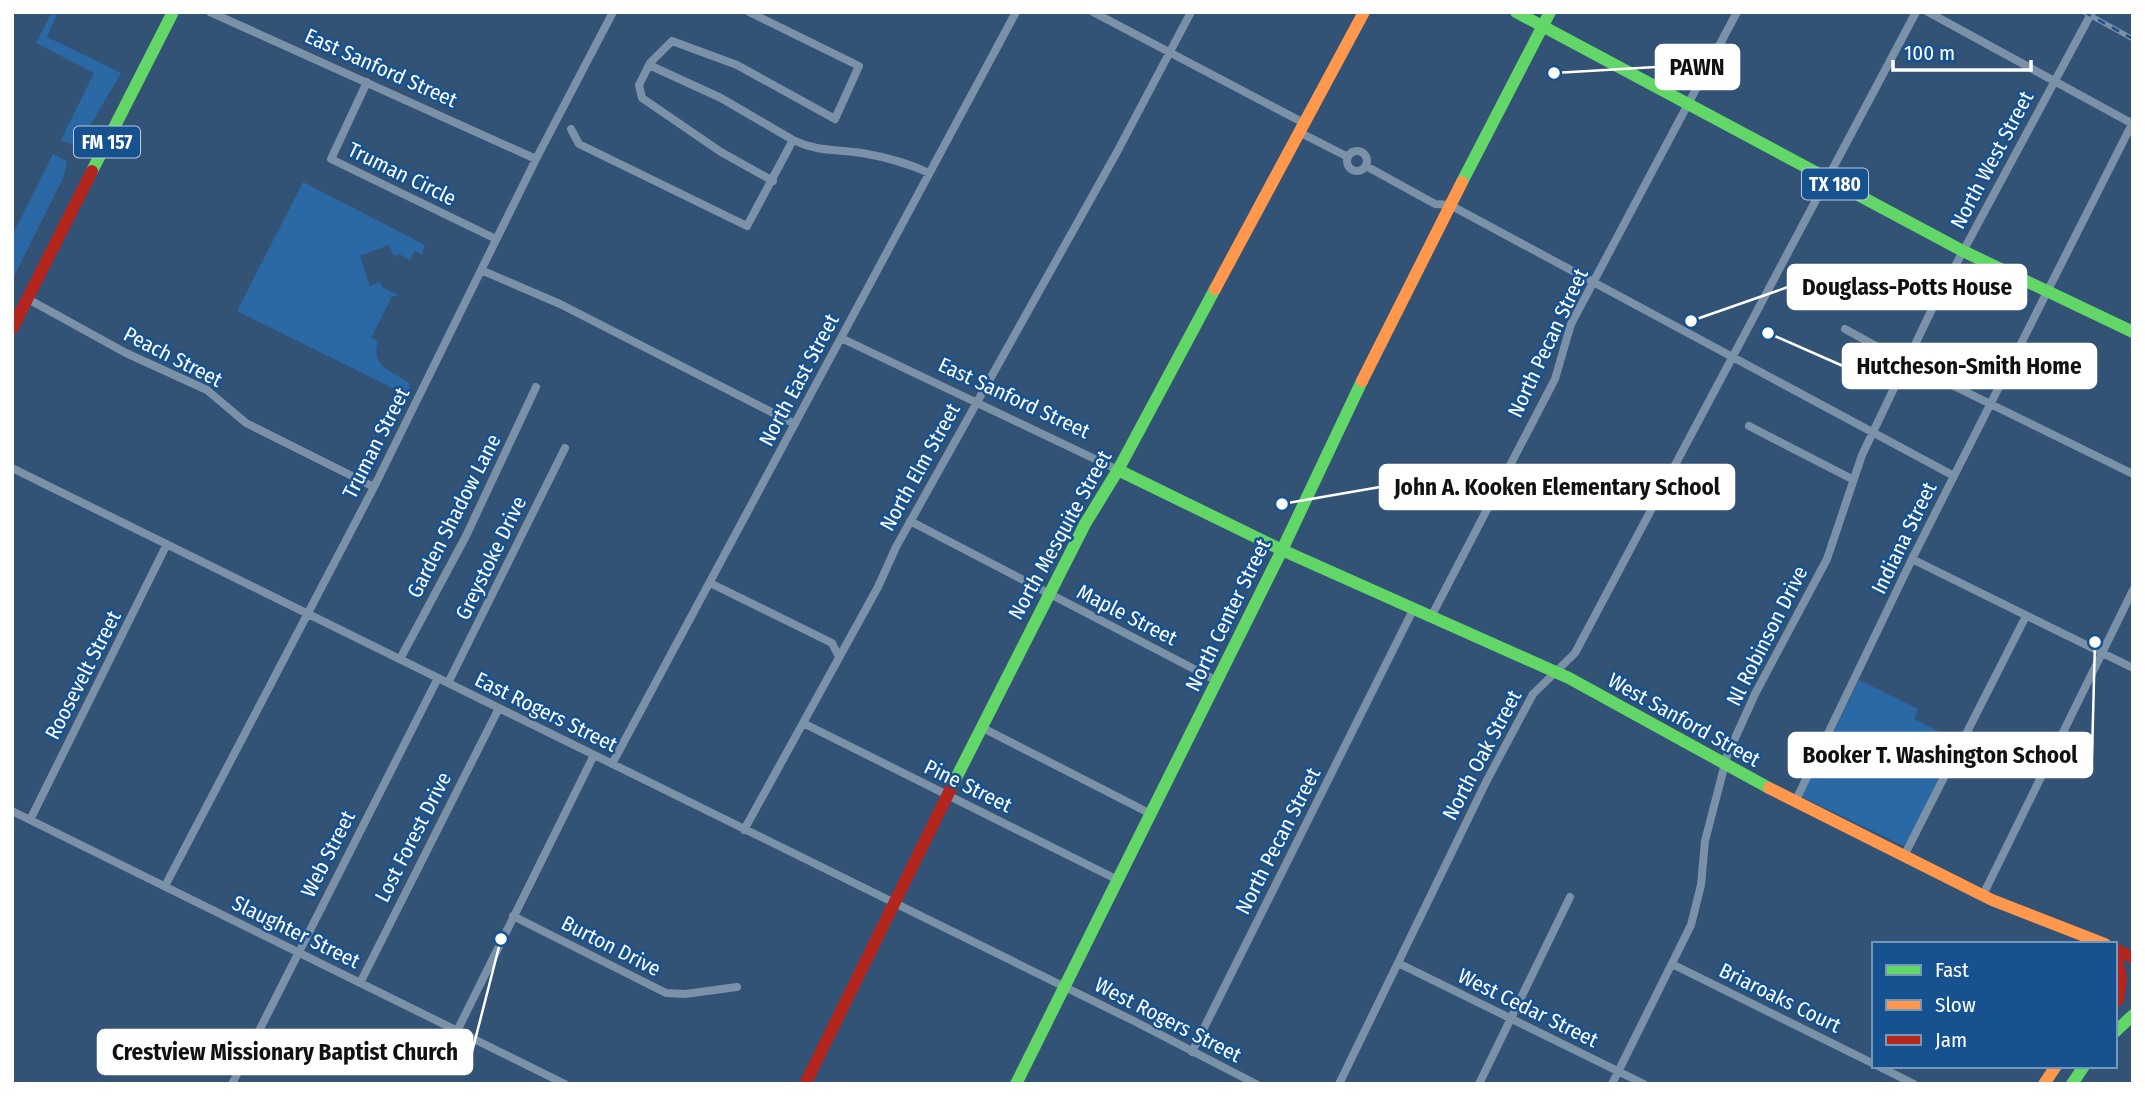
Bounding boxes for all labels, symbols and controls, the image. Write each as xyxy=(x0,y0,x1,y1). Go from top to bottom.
street label: East Sanford Street xyxy=(301,23,461,113)
scale bar xyxy=(1893,28,2031,72)
text: 100 m xyxy=(1904,40,1955,66)
callout: PAWN xyxy=(1656,45,1739,89)
text: PAWN xyxy=(1669,53,1725,81)
street label: North West Street xyxy=(1945,87,2039,233)
road number: FM 157 xyxy=(74,126,140,158)
street label: Truman Circle xyxy=(344,137,460,211)
road number: TX 180 xyxy=(1802,168,1868,200)
street label: North Pecan Street xyxy=(1502,264,1594,422)
callout: Douglass-Potts House xyxy=(1788,265,2026,309)
text: Douglass-Potts House xyxy=(1802,273,2012,301)
street label: North East Street xyxy=(753,309,845,451)
street label: Peach Street xyxy=(119,321,227,393)
callout: Hutcheson-Smith Home xyxy=(1843,344,2096,388)
street label: East Sanford Street xyxy=(934,352,1094,445)
text: Hutcheson-Smith Home xyxy=(1856,352,2082,380)
street label: Truman Street xyxy=(337,383,415,503)
street label: North Elm Street xyxy=(874,399,966,535)
street label: Garden Shadow Lane xyxy=(401,430,507,602)
street label: North Mesquite Street xyxy=(1003,446,1117,624)
callout: John A. Kooken Elementary School xyxy=(1380,465,1734,509)
text: John A. Kooken Elementary School xyxy=(1393,473,1721,501)
street label: Indiana Street xyxy=(1866,478,1942,598)
street label: Greystoke Drive xyxy=(450,492,532,624)
street label: North Center Street xyxy=(1180,534,1276,696)
street label: Nl Robinson Drive xyxy=(1721,562,1813,710)
street label: Maple Street xyxy=(1073,579,1181,651)
street label: Roosevelt Street xyxy=(39,606,127,744)
street label: East Rogers Street xyxy=(471,666,622,758)
street label: West Sanford Street xyxy=(1603,667,1765,773)
street label: North Oak Street xyxy=(1437,685,1527,825)
callout: Booker T. Washington School xyxy=(1789,733,2092,777)
text: Booker T. Washington School xyxy=(1802,741,2078,769)
street label: Pine Street xyxy=(920,754,1016,818)
street label: North Pecan Street xyxy=(1230,763,1326,919)
street label: Lost Forest Drive xyxy=(369,768,457,906)
street label: Web Street xyxy=(295,806,361,902)
street label: Slaughter Street xyxy=(228,890,364,974)
street label: Burton Drive xyxy=(557,910,665,982)
legend xyxy=(1872,942,2117,1068)
street label: Briaroaks Court xyxy=(1715,957,1845,1039)
text: Fast xyxy=(1935,957,1969,983)
street label: West Cedar Street xyxy=(1454,963,1602,1053)
street label: West Rogers Street xyxy=(1090,972,1246,1068)
text: Slow xyxy=(1935,992,1976,1018)
text: Jam xyxy=(1935,1027,1967,1053)
callout: Crestview Missionary Baptist Church xyxy=(98,1030,472,1074)
text: Crestview Missionary Baptist Church xyxy=(112,1038,458,1066)

